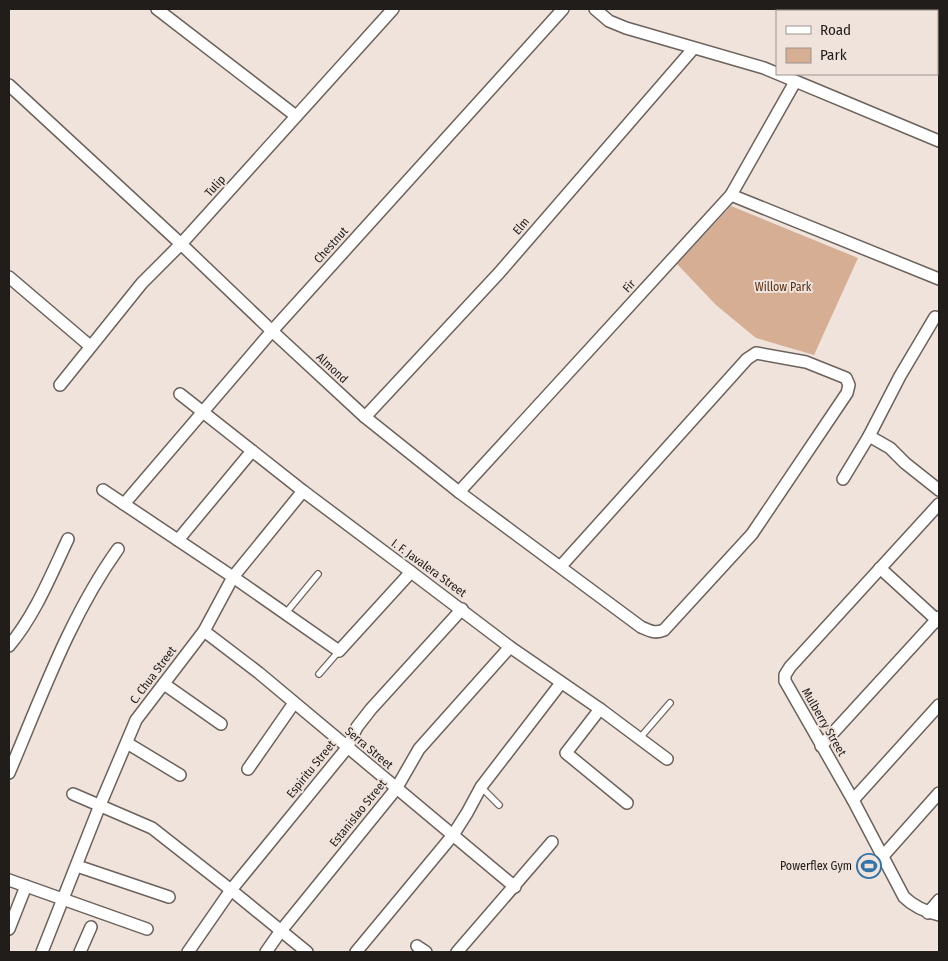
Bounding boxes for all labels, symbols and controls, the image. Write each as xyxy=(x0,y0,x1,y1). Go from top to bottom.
legend xyxy=(776,10,938,75)
text: Road xyxy=(820,21,851,39)
text: Park xyxy=(820,46,847,64)
street label: Tulip xyxy=(202,172,228,200)
street label: Elm xyxy=(510,215,532,237)
street label: Chestnut xyxy=(311,224,351,266)
street label: Fir xyxy=(620,276,639,295)
park label: Willow Park xyxy=(755,280,812,294)
street label: Almond xyxy=(313,350,351,386)
street label: I. F. Javalera Street xyxy=(389,536,469,600)
street label: C. Chua Street xyxy=(127,643,179,706)
street label: Mulberry Street xyxy=(799,685,849,759)
street label: Serra Street xyxy=(342,724,396,772)
street label: Espiritu Street xyxy=(284,737,338,801)
street label: Estanislao Street xyxy=(327,776,389,849)
sports icon: Powerflex Gym xyxy=(856,853,882,879)
place label: Powerflex Gym xyxy=(780,859,852,873)

